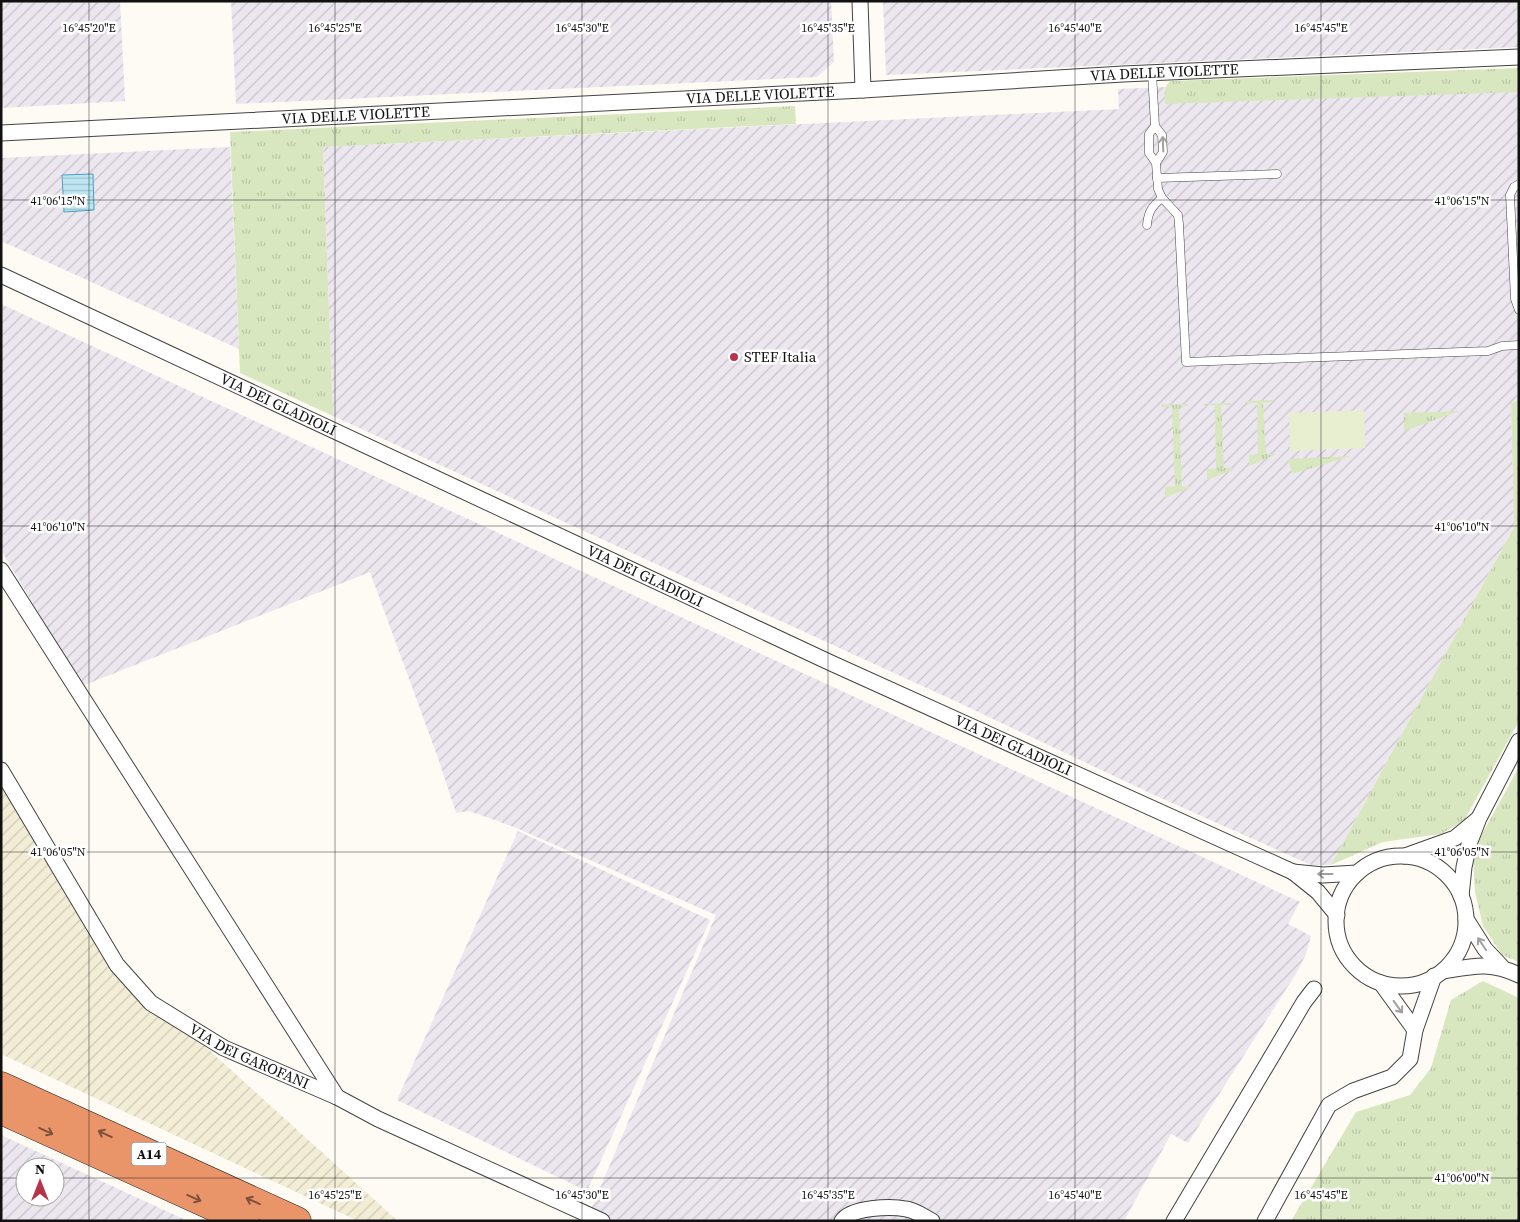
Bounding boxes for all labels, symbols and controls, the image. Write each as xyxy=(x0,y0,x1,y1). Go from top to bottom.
text: 16°45'20"E xyxy=(62,20,116,36)
text: 16°45'25"E xyxy=(308,20,362,36)
text: 16°45'30"E xyxy=(555,20,609,36)
text: 16°45'35"E xyxy=(801,20,855,36)
text: 16°45'40"E xyxy=(1048,20,1102,36)
text: 16°45'45"E xyxy=(1294,20,1348,36)
street label: VIA DELLE VIOLETTE xyxy=(1090,58,1239,86)
street label: VIA DELLE VIOLETTE xyxy=(685,80,835,109)
street label: VIA DELLE VIOLETTE xyxy=(281,101,430,129)
one-way arrow xyxy=(1158,136,1167,152)
text: 41°06'15"N xyxy=(30,193,86,209)
text: 41°06'15"N xyxy=(1434,193,1490,209)
place label: STEF Italia xyxy=(744,346,817,367)
marker: STEF Italia xyxy=(728,351,740,363)
street label: VIA DEI GLADIOLI xyxy=(217,368,340,440)
text: 41°06'10"N xyxy=(30,519,86,535)
text: 41°06'10"N xyxy=(1434,519,1490,535)
street label: VIA DEI GLADIOLI xyxy=(584,539,707,612)
street label: VIA DEI GLADIOLI xyxy=(951,709,1075,780)
text: 41°06'05"N xyxy=(30,844,86,860)
text: 41°06'05"N xyxy=(1434,844,1490,860)
one-way arrow xyxy=(1318,869,1334,879)
one-way arrow xyxy=(1477,937,1488,951)
one-way arrow xyxy=(1393,1000,1403,1014)
street label: VIA DEI GAROFANI xyxy=(185,1018,313,1094)
one-way arrow xyxy=(38,1126,53,1136)
one-way arrow xyxy=(98,1129,113,1138)
road number: A14 xyxy=(132,1142,166,1166)
north arrow xyxy=(15,1157,65,1207)
text: N xyxy=(35,1159,45,1179)
text: 41°06'00"N xyxy=(1434,1170,1490,1186)
text: 16°45'25"E xyxy=(308,1187,362,1203)
text: 16°45'30"E xyxy=(555,1187,609,1203)
text: 16°45'35"E xyxy=(801,1187,855,1203)
text: 16°45'40"E xyxy=(1048,1187,1102,1203)
text: 16°45'45"E xyxy=(1294,1187,1348,1203)
one-way arrow xyxy=(186,1193,201,1203)
one-way arrow xyxy=(246,1195,261,1205)

